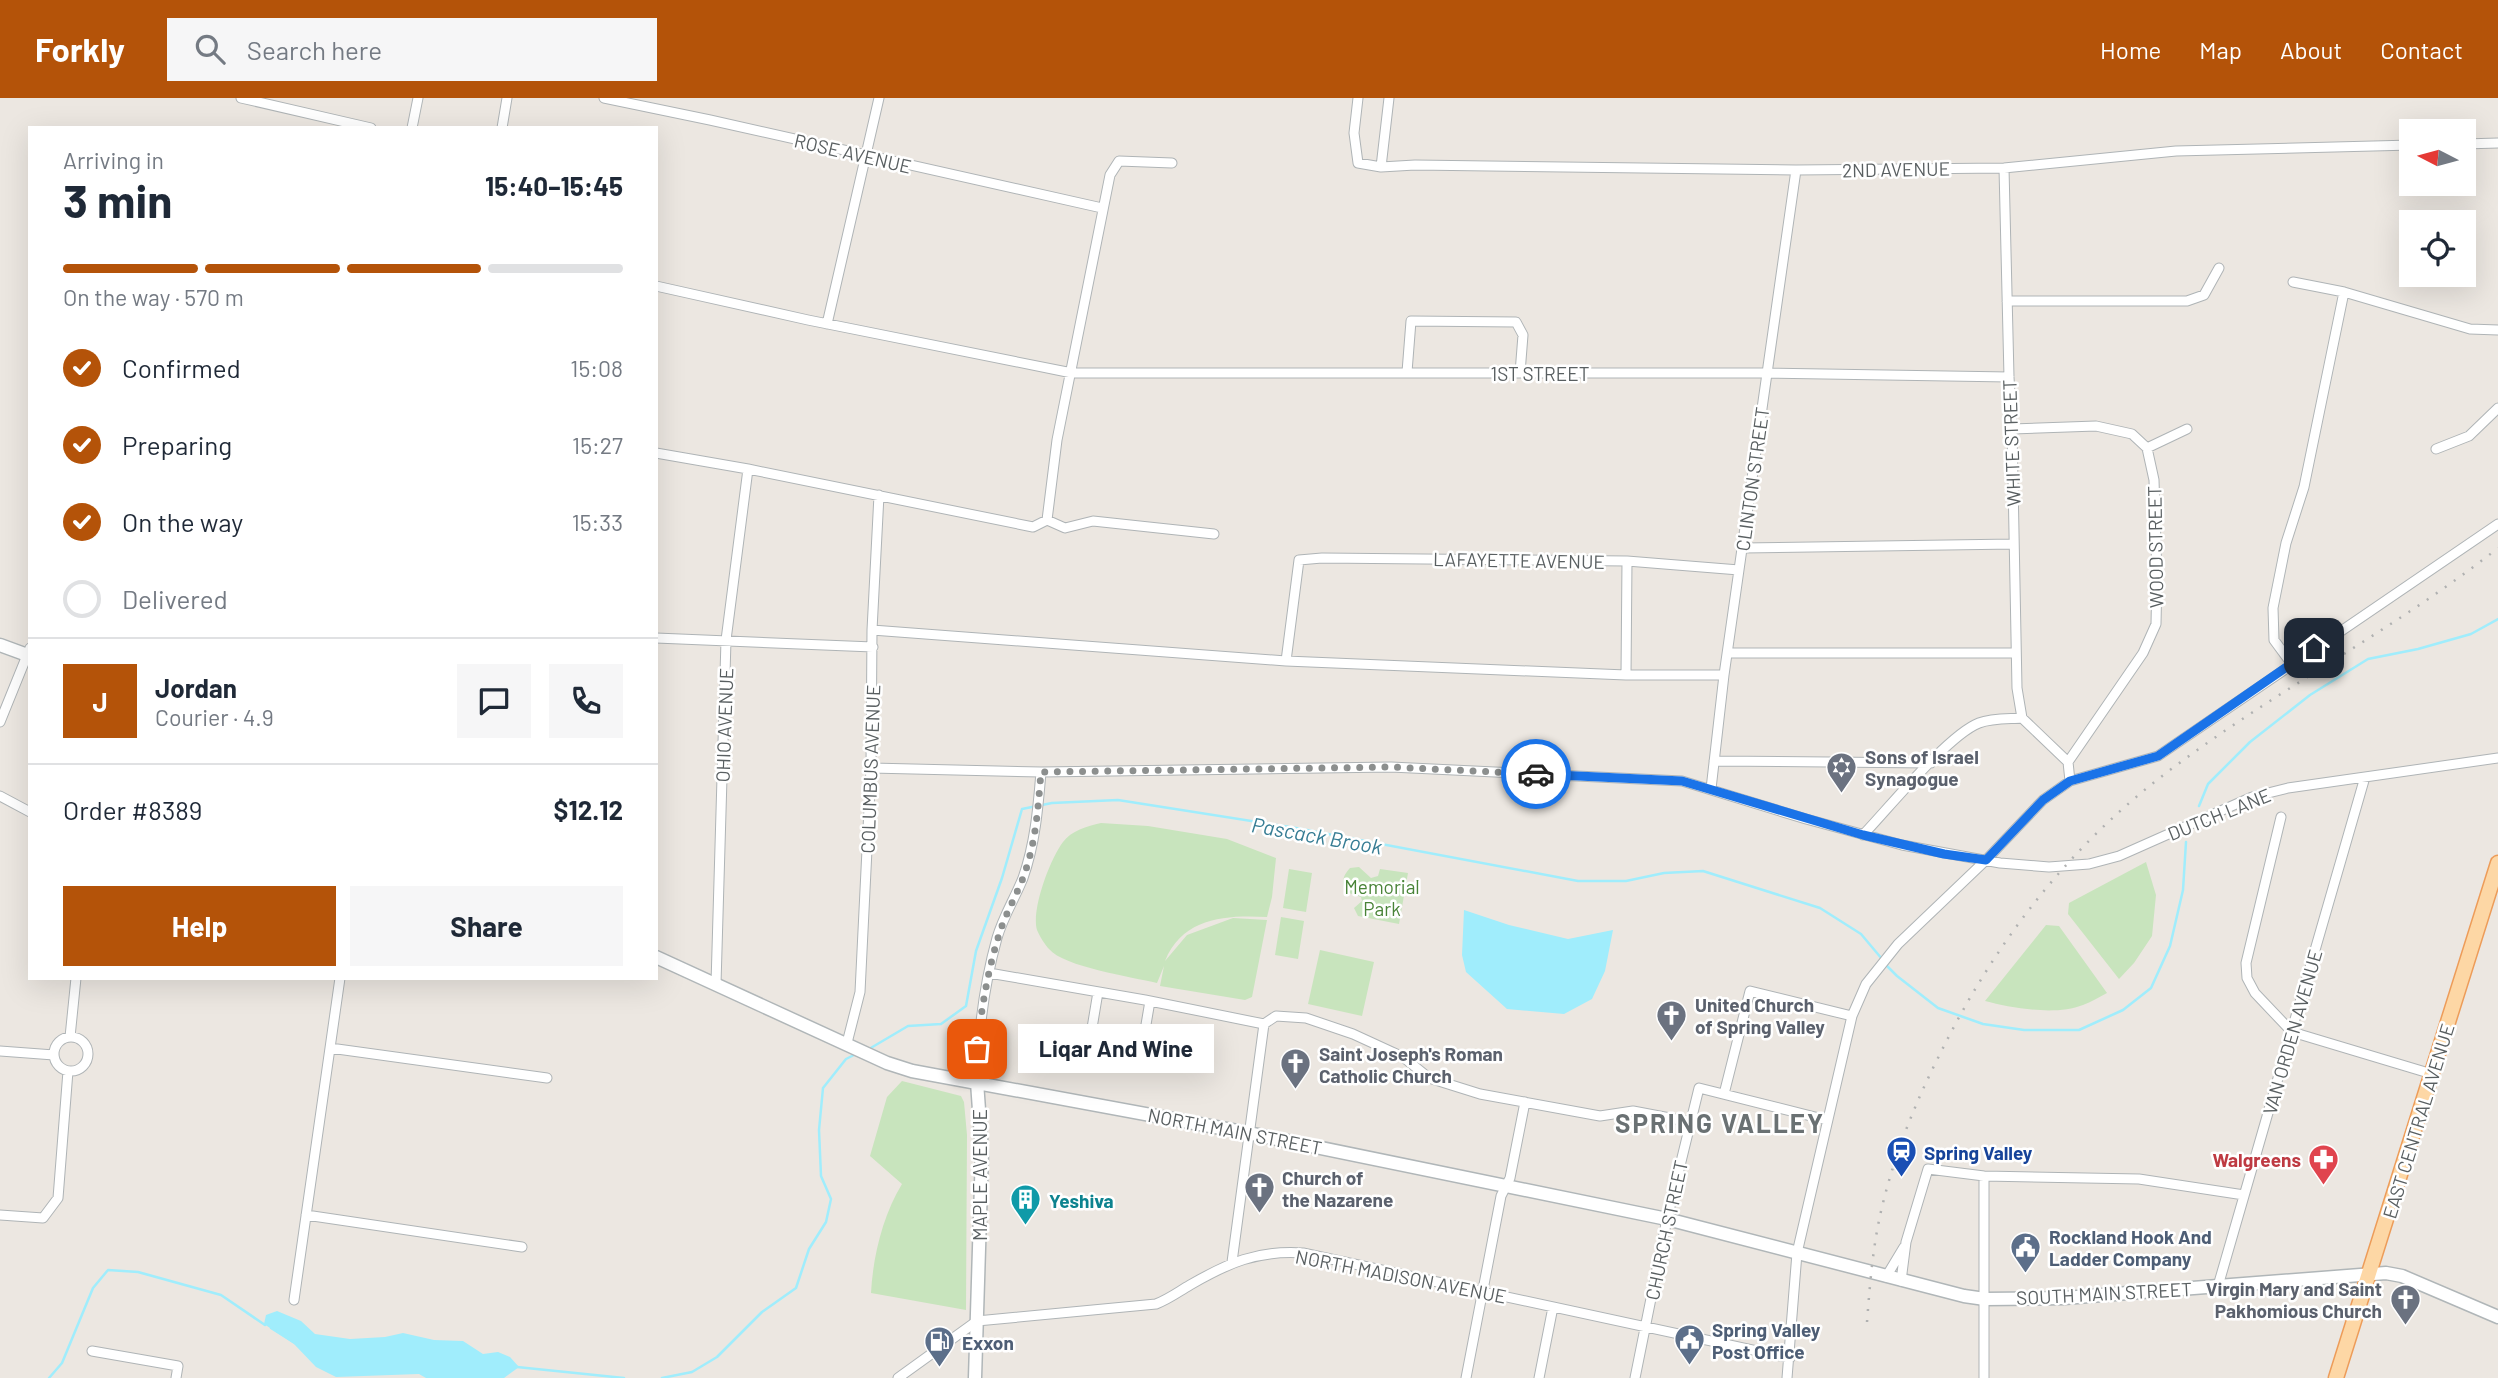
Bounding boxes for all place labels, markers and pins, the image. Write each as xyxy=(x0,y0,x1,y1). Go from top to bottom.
pin xyxy=(2284,618,2344,678)
place label: Sons of Israel Synagogue xyxy=(1865,745,1979,790)
synagogue icon: Sons of Israel Synagogue xyxy=(1825,750,1859,794)
place label: United Church of Spring Valley xyxy=(1695,993,1825,1038)
church icon: United Church of Spring Valley xyxy=(1655,998,1689,1042)
pin xyxy=(947,1019,1007,1079)
callout: Liqar And Wine xyxy=(1019,1024,1215,1074)
place label: Saint Joseph's Roman Catholic Church xyxy=(1319,1042,1503,1087)
church icon: Saint Joseph's Roman Catholic Church xyxy=(1279,1047,1313,1091)
station icon: Spring Valley xyxy=(1884,1135,1918,1179)
place label: Spring Valley xyxy=(1924,1141,2033,1164)
pharmacy icon: Walgreens xyxy=(2307,1142,2341,1186)
place label: Walgreens xyxy=(2213,1148,2301,1171)
place label: Church of the Nazarene xyxy=(1282,1166,1393,1211)
church icon: Church of the Nazarene xyxy=(1242,1171,1276,1215)
building icon: Yeshiva xyxy=(1009,1183,1043,1227)
place label: Yeshiva xyxy=(1049,1189,1114,1212)
place label: Rockland Hook And Ladder Company xyxy=(2049,1225,2212,1270)
public building icon: Rockland Hook And Ladder Company xyxy=(2009,1230,2043,1274)
place label: Virgin Mary and Saint Pakhomious Church xyxy=(2206,1277,2382,1322)
church icon: Virgin Mary and Saint Pakhomious Church xyxy=(2388,1282,2422,1326)
place label: Spring Valley Post Office xyxy=(1712,1318,1821,1363)
public building icon: Spring Valley Post Office xyxy=(1672,1323,1706,1367)
fuel station icon: Exxon xyxy=(922,1325,956,1369)
place label: Exxon xyxy=(962,1331,1014,1354)

